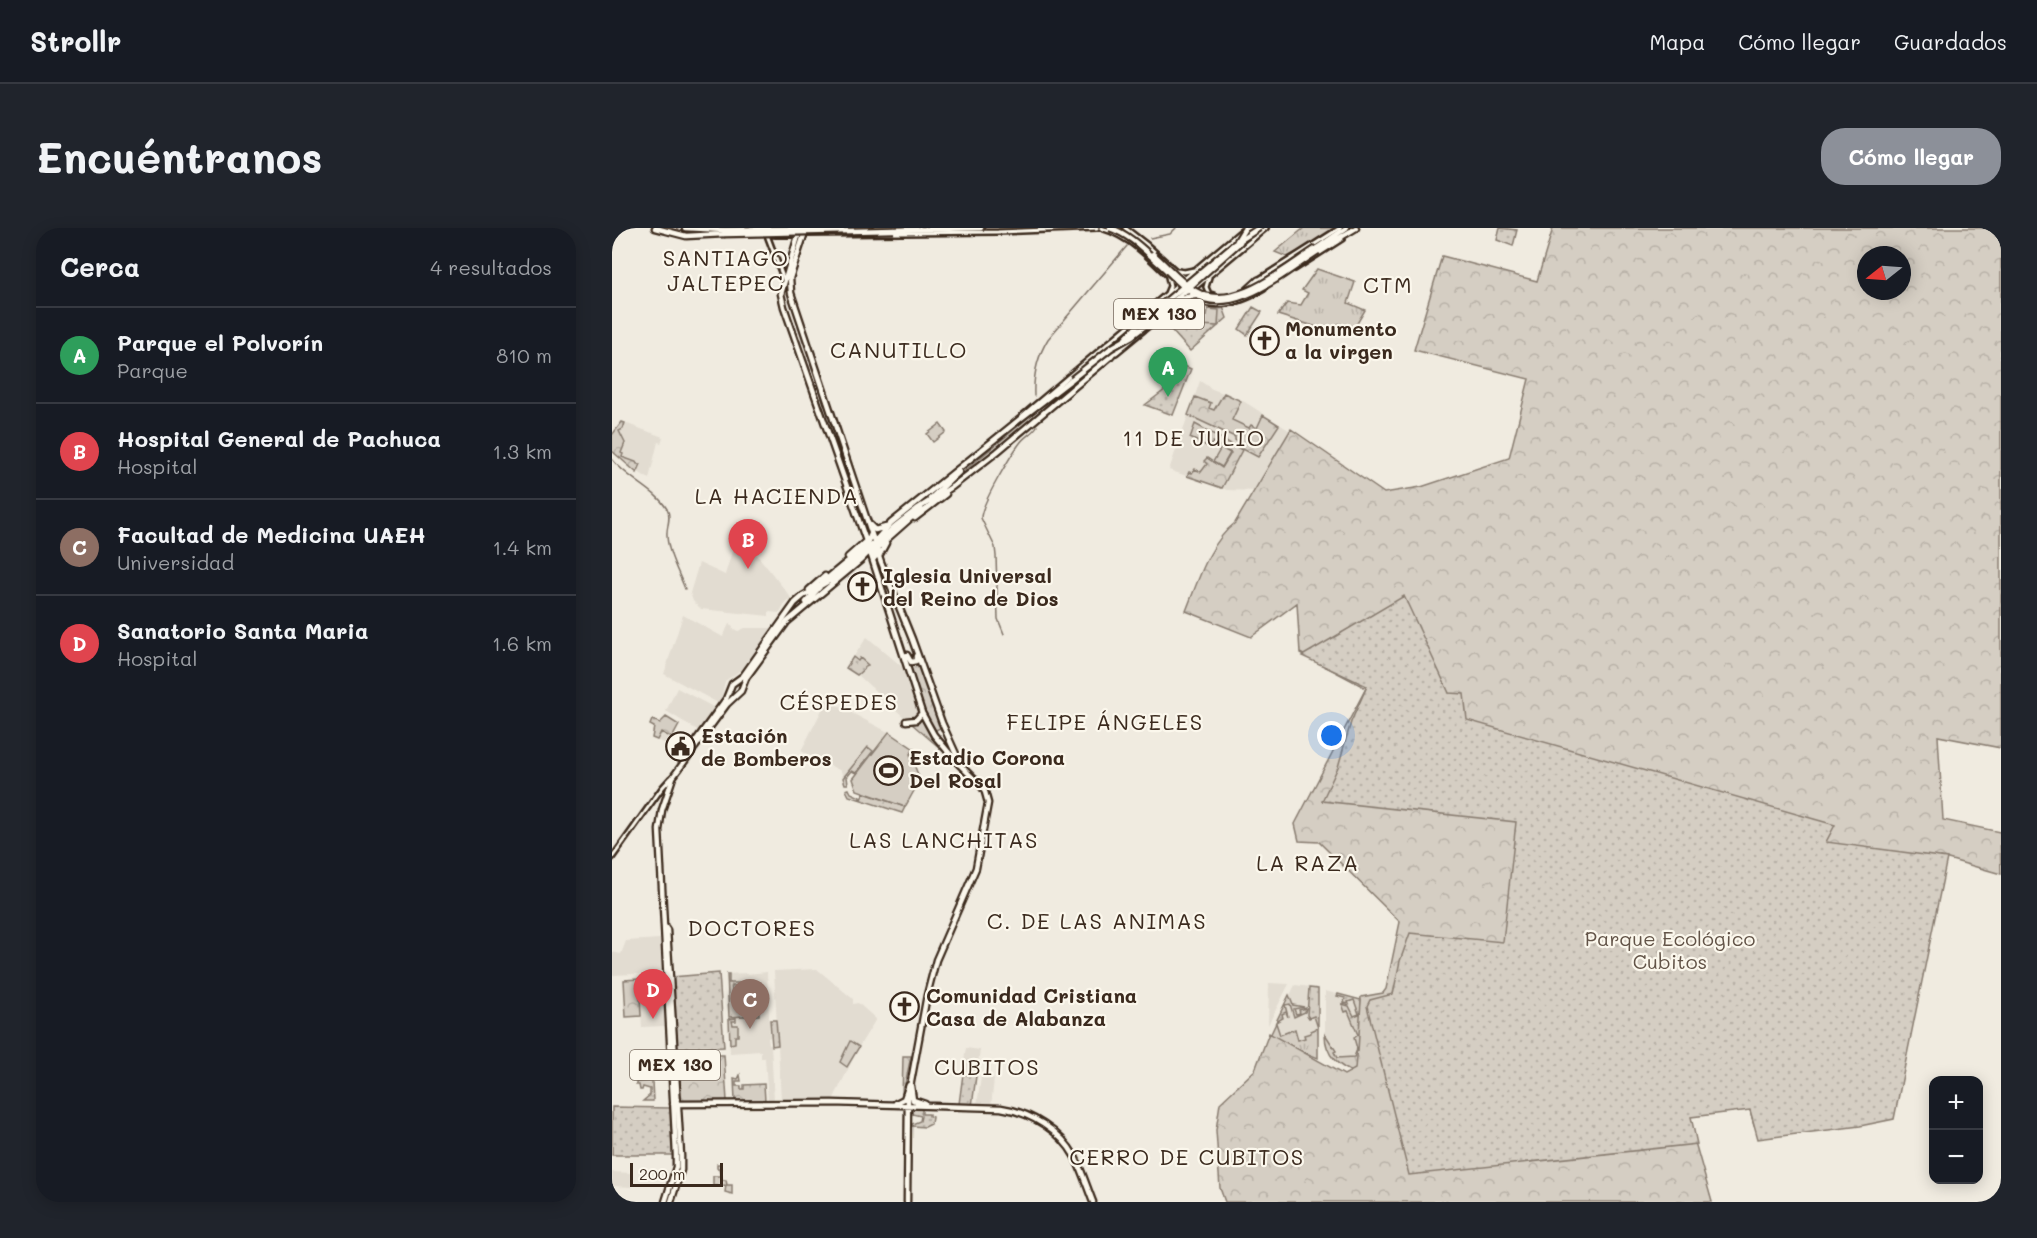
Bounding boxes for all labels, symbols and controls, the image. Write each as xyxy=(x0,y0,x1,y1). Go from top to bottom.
text: Strollr xyxy=(30,23,121,59)
text: Mapa xyxy=(1649,28,1705,55)
text: Cómo llegar xyxy=(1738,28,1861,55)
text: Guardados xyxy=(1894,28,2007,55)
button: Cómo llegar xyxy=(1821,128,2001,185)
text: Encuéntranos xyxy=(36,129,322,184)
district label: SANTIAGO JALTEPEC xyxy=(663,243,789,297)
north arrow xyxy=(1857,246,1911,300)
text: Cerca xyxy=(60,250,140,284)
text: 4 resultados xyxy=(430,254,552,280)
district label: CTM xyxy=(1363,270,1413,299)
road number: MEX 130 xyxy=(1114,299,1204,329)
place label: Monumento a la virgen xyxy=(1285,315,1397,364)
church icon: Monumento a la virgen xyxy=(1248,325,1280,357)
text: Parque el Polvorín xyxy=(117,328,323,357)
district label: CANUTILLO xyxy=(830,335,968,364)
text: A xyxy=(73,342,86,368)
text: 810 m xyxy=(496,342,552,368)
pin: A xyxy=(1148,348,1188,397)
text: Parque xyxy=(117,357,188,383)
district label: 11 DE JULIO xyxy=(1122,423,1266,452)
text: Hospital General de Pachuca xyxy=(117,424,441,453)
text: B xyxy=(73,438,86,464)
text: 1.3 km xyxy=(492,438,552,464)
text: Hospital xyxy=(117,453,198,479)
district label: LA HACIENDA xyxy=(695,481,859,510)
text: Facultad de Medicina UAEH xyxy=(117,520,426,549)
pin: B xyxy=(728,520,768,569)
text: C xyxy=(72,534,87,560)
text: 1.4 km xyxy=(492,534,552,560)
text: Universidad xyxy=(117,549,234,575)
place label: Iglesia Universal del Reino de Dios xyxy=(883,562,1059,611)
church icon: Iglesia Universal del Reino de Dios xyxy=(846,571,878,603)
text: Sanatorio Santa Maria xyxy=(117,616,369,645)
text: D xyxy=(72,630,87,656)
text: 1.6 km xyxy=(492,630,552,656)
text: Hospital xyxy=(117,645,198,671)
district label: CÉSPEDES xyxy=(780,687,898,716)
district label: FELIPE ÁNGELES xyxy=(1006,707,1204,736)
your location xyxy=(1317,721,1346,750)
place label: Estación de Bomberos xyxy=(701,722,832,771)
public building icon: Estación de Bomberos xyxy=(664,731,696,763)
place label: Estadio Corona Del Rosal xyxy=(909,744,1065,793)
sports icon: Estadio Corona Del Rosal xyxy=(872,754,904,786)
district label: LAS LANCHITAS xyxy=(849,825,1039,854)
district label: LA RAZA xyxy=(1256,848,1360,877)
district label: C. DE LAS ANIMAS xyxy=(987,906,1207,935)
district label: DOCTORES xyxy=(687,913,817,942)
park label: Parque Ecológico Cubitos xyxy=(1585,925,1755,974)
pin: D xyxy=(634,970,672,1019)
pin: C xyxy=(730,980,770,1029)
place label: Comunidad Cristiana Casa de Alabanza xyxy=(926,982,1137,1031)
church icon: Comunidad Cristiana Casa de Alabanza xyxy=(889,991,921,1023)
road number: MEX 130 xyxy=(630,1050,720,1080)
district label: CUBITOS xyxy=(934,1052,1040,1081)
map controls xyxy=(1929,1076,1983,1184)
button: + xyxy=(1929,1076,1983,1130)
button: − xyxy=(1929,1130,1983,1184)
district label: CERRO DE CUBITOS xyxy=(1069,1142,1305,1171)
scale bar xyxy=(630,1160,723,1188)
text: 200 m xyxy=(639,1163,686,1184)

